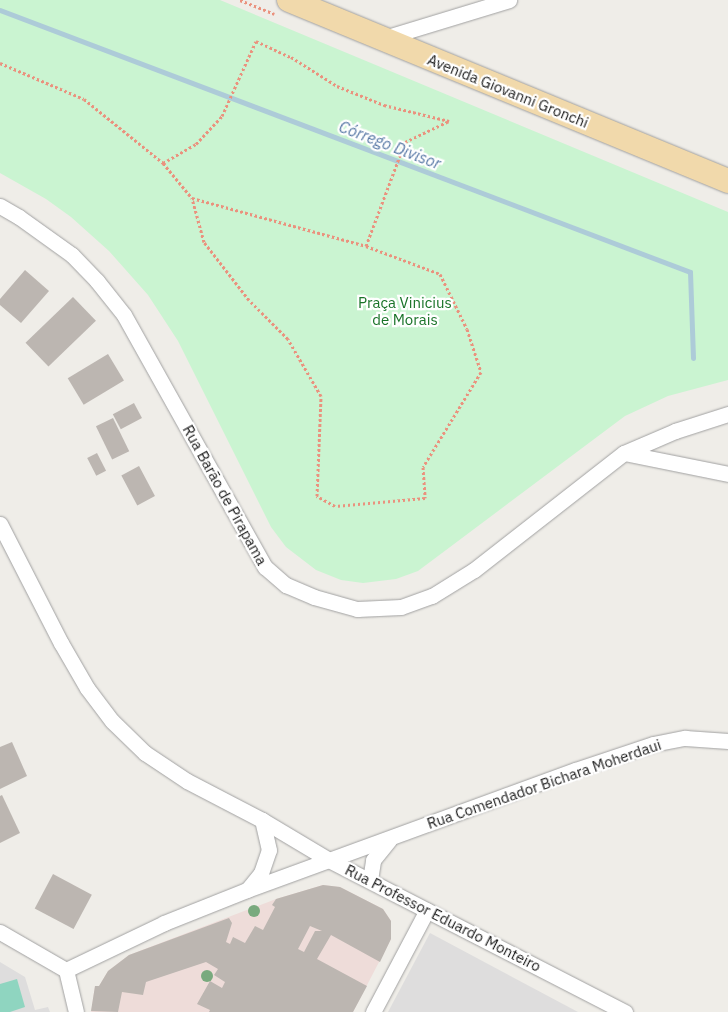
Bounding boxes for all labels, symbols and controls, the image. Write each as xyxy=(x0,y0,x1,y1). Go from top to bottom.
street label: Avenida Giovanni Gronchi xyxy=(425,50,591,132)
water label: Córrego Divisor xyxy=(336,117,444,173)
park label: Praça Vinicius de Morais xyxy=(358,293,452,328)
street label: Rua Barão de Pirapama xyxy=(179,422,271,568)
street label: Rua Comendador Bichara Moherdaui xyxy=(425,735,663,833)
street label: Rua Professor Eduardo Monteiro xyxy=(342,861,544,975)

